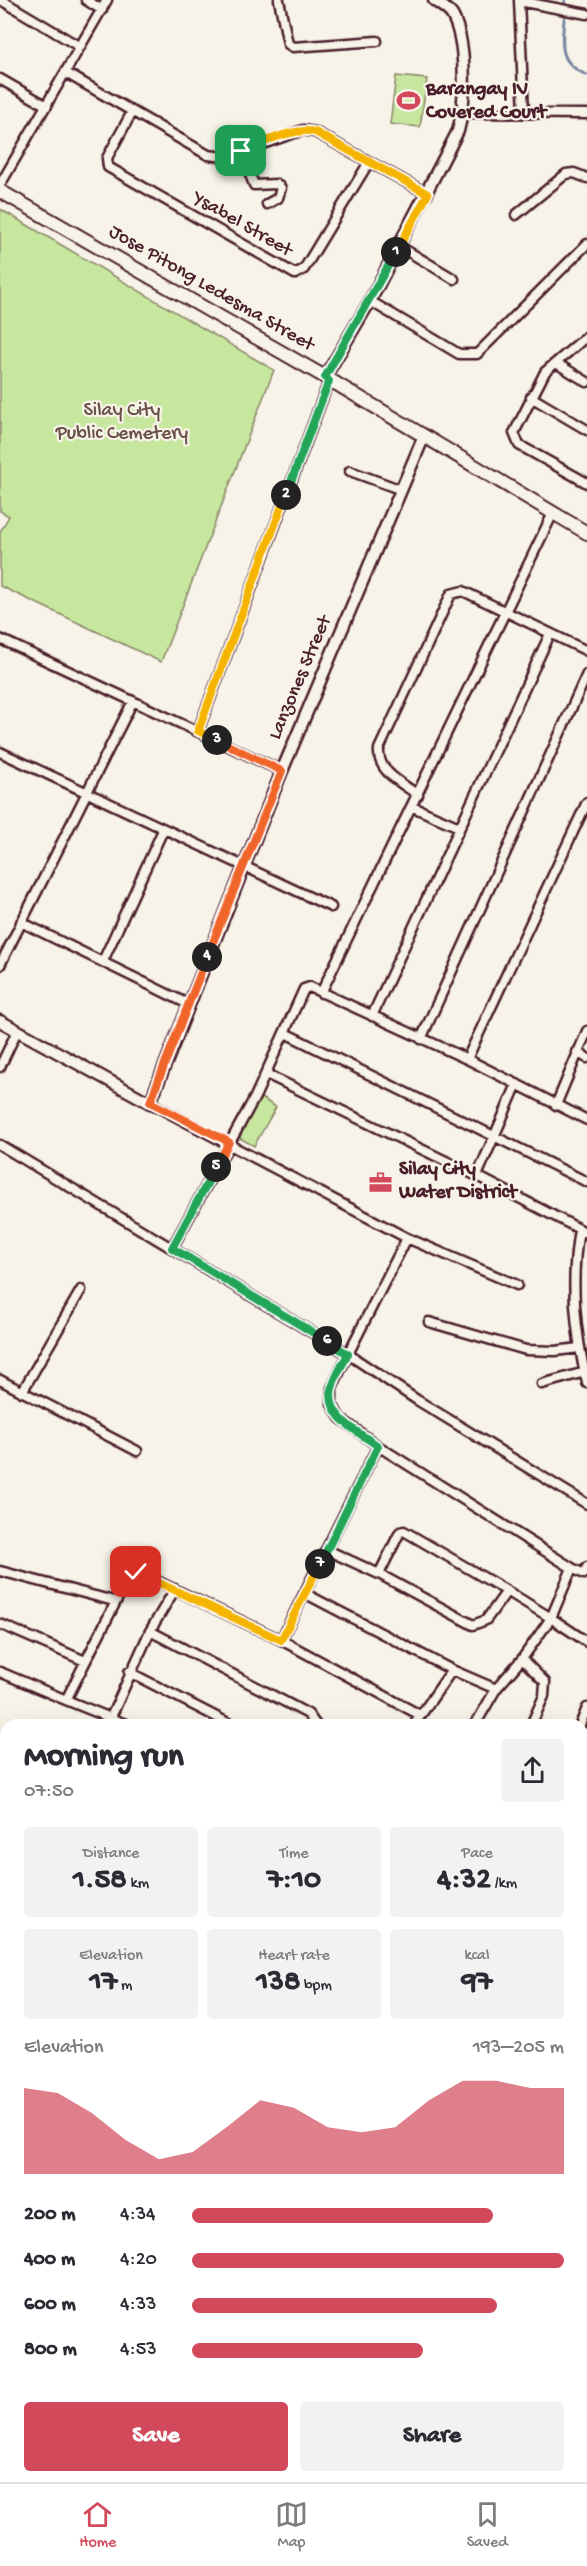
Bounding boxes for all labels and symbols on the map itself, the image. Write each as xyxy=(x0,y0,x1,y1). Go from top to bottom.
place label: Barangay IV Covered Court xyxy=(425,79,548,125)
sports icon: Barangay IV Covered Court xyxy=(395,88,421,114)
pin xyxy=(215,125,266,176)
street label: Ysabel Street xyxy=(186,186,297,264)
street label: Jose Pitong Ledesma Street xyxy=(104,221,319,358)
pin: 1 xyxy=(381,237,411,267)
park label: Silay City Public Cemetery xyxy=(55,400,188,446)
pin: 2 xyxy=(271,480,301,510)
street label: Lanzones Street xyxy=(265,611,338,743)
pin: 3 xyxy=(202,725,232,755)
pin: 4 xyxy=(192,942,222,972)
pin: 5 xyxy=(201,1152,231,1182)
place label: Silay City Water District xyxy=(398,1159,519,1205)
office icon: Silay City Water District xyxy=(368,1169,394,1195)
pin: 6 xyxy=(312,1326,342,1356)
pin xyxy=(110,1546,161,1597)
pin: 7 xyxy=(305,1549,335,1579)

